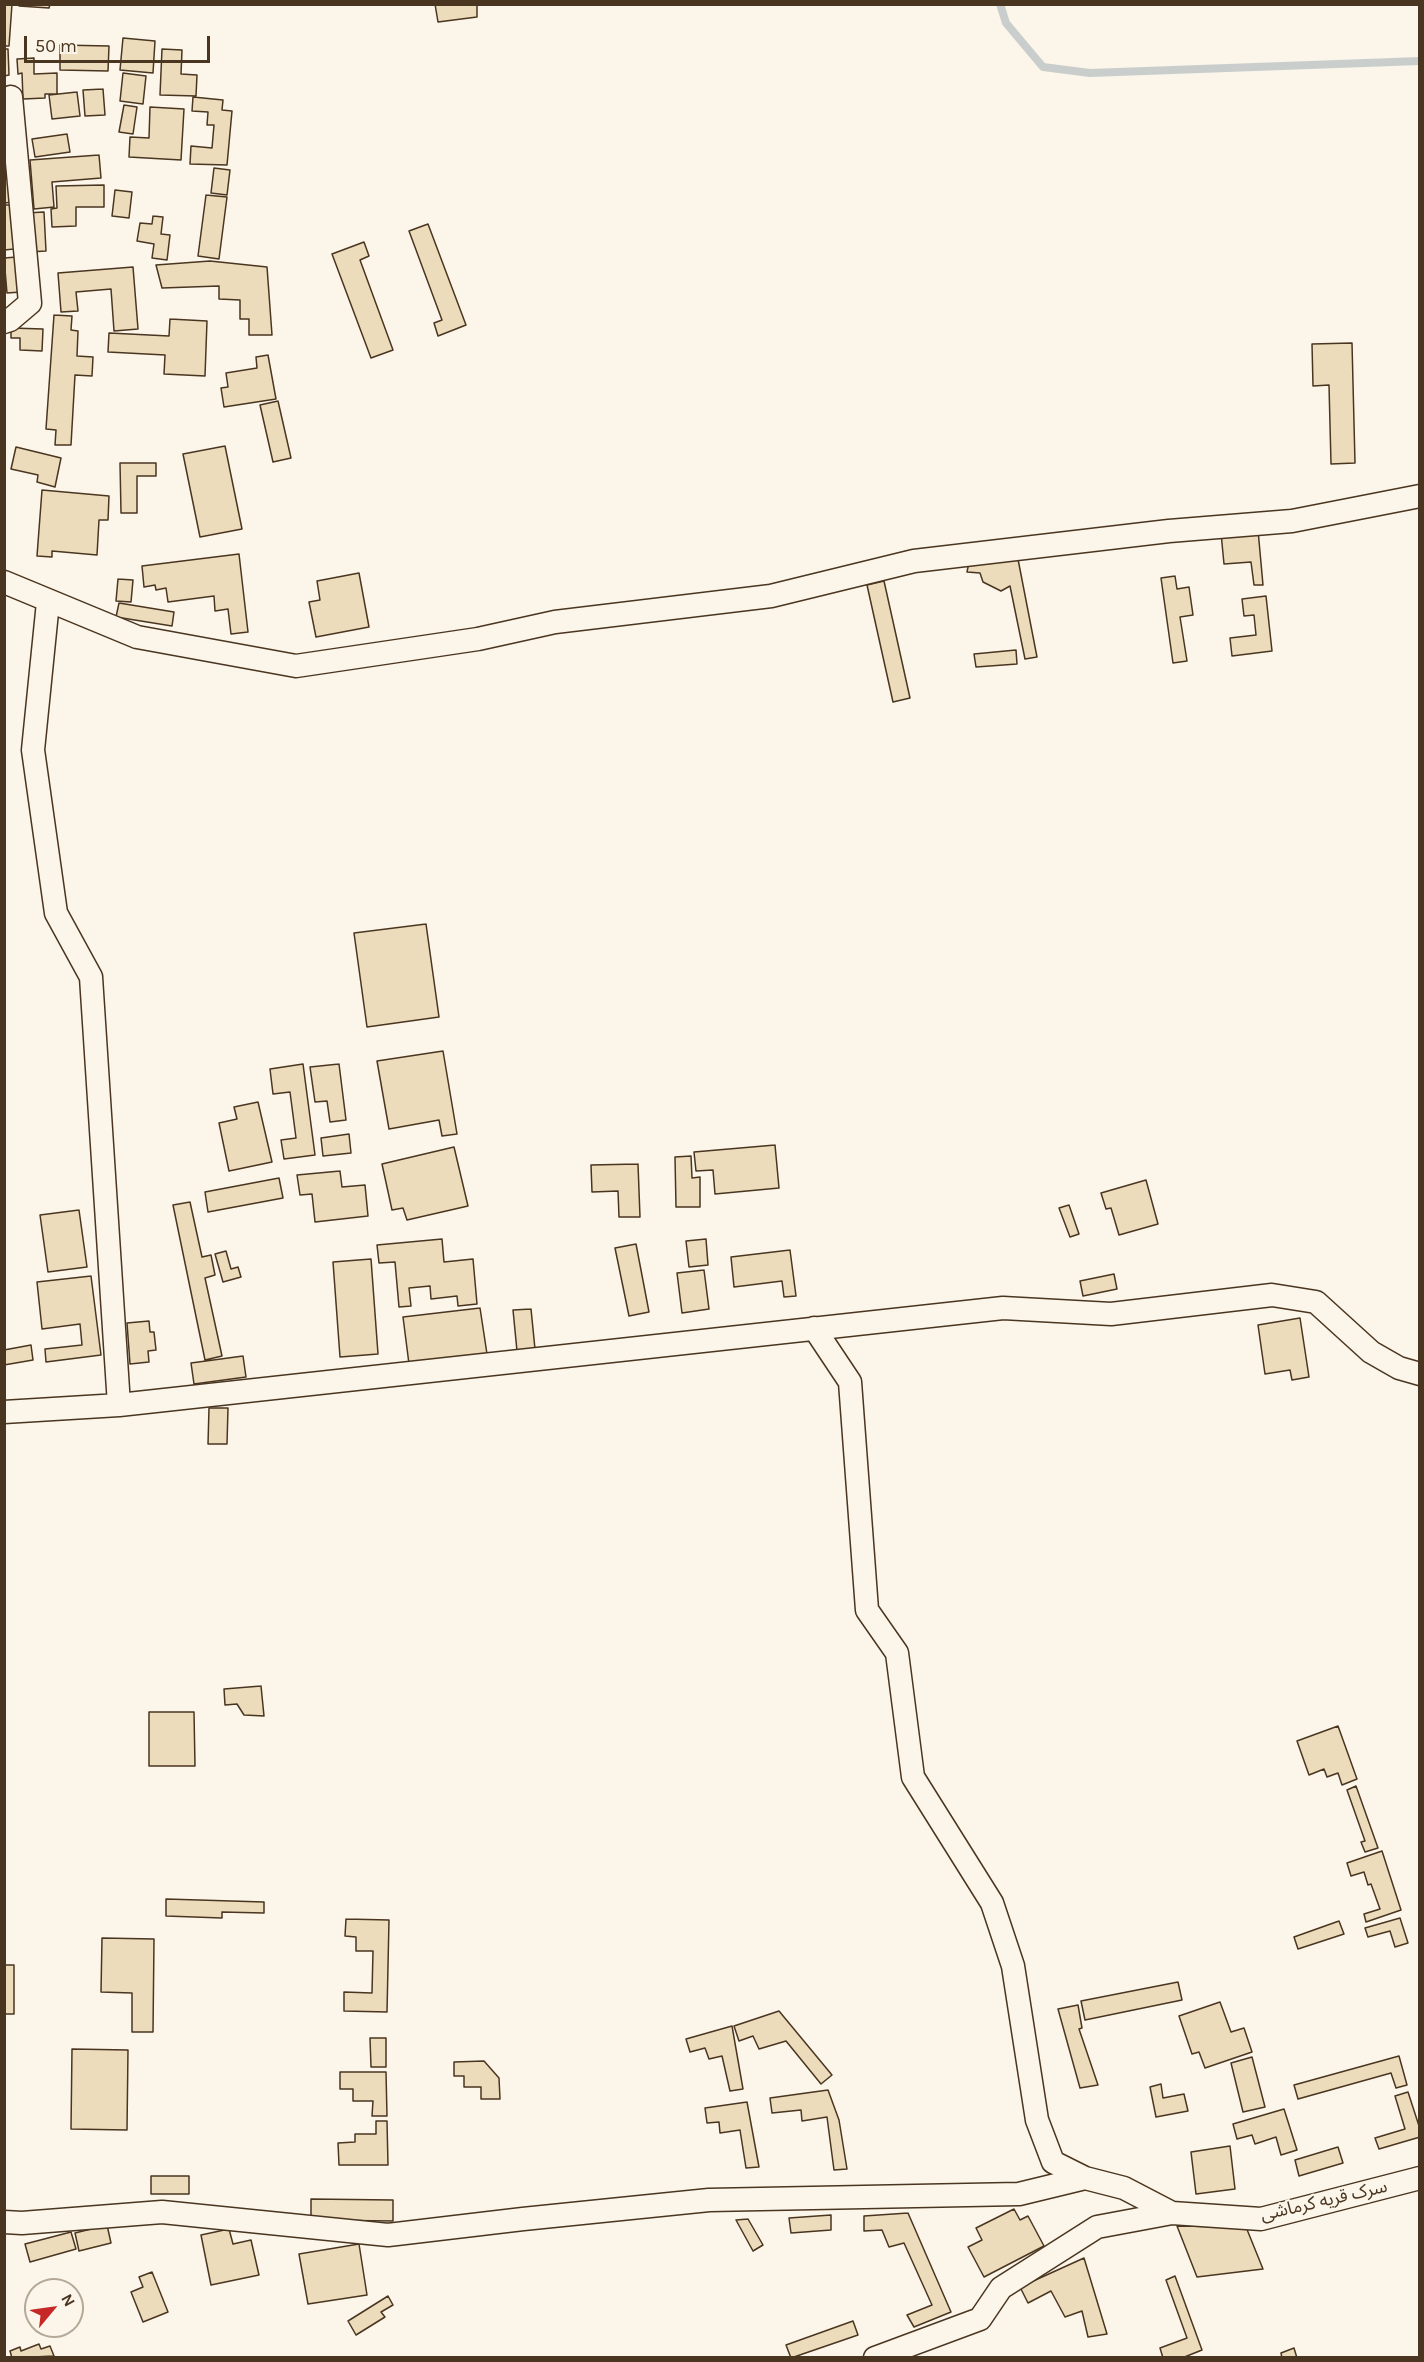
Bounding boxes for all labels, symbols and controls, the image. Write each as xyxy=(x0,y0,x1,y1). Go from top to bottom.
scale bar xyxy=(27,24,213,62)
text: 50 m xyxy=(35,35,77,57)
street label: سرک قریه کرماشی xyxy=(1258,2176,1390,2226)
north arrow xyxy=(24,2278,84,2338)
text: N xyxy=(57,2290,80,2310)

